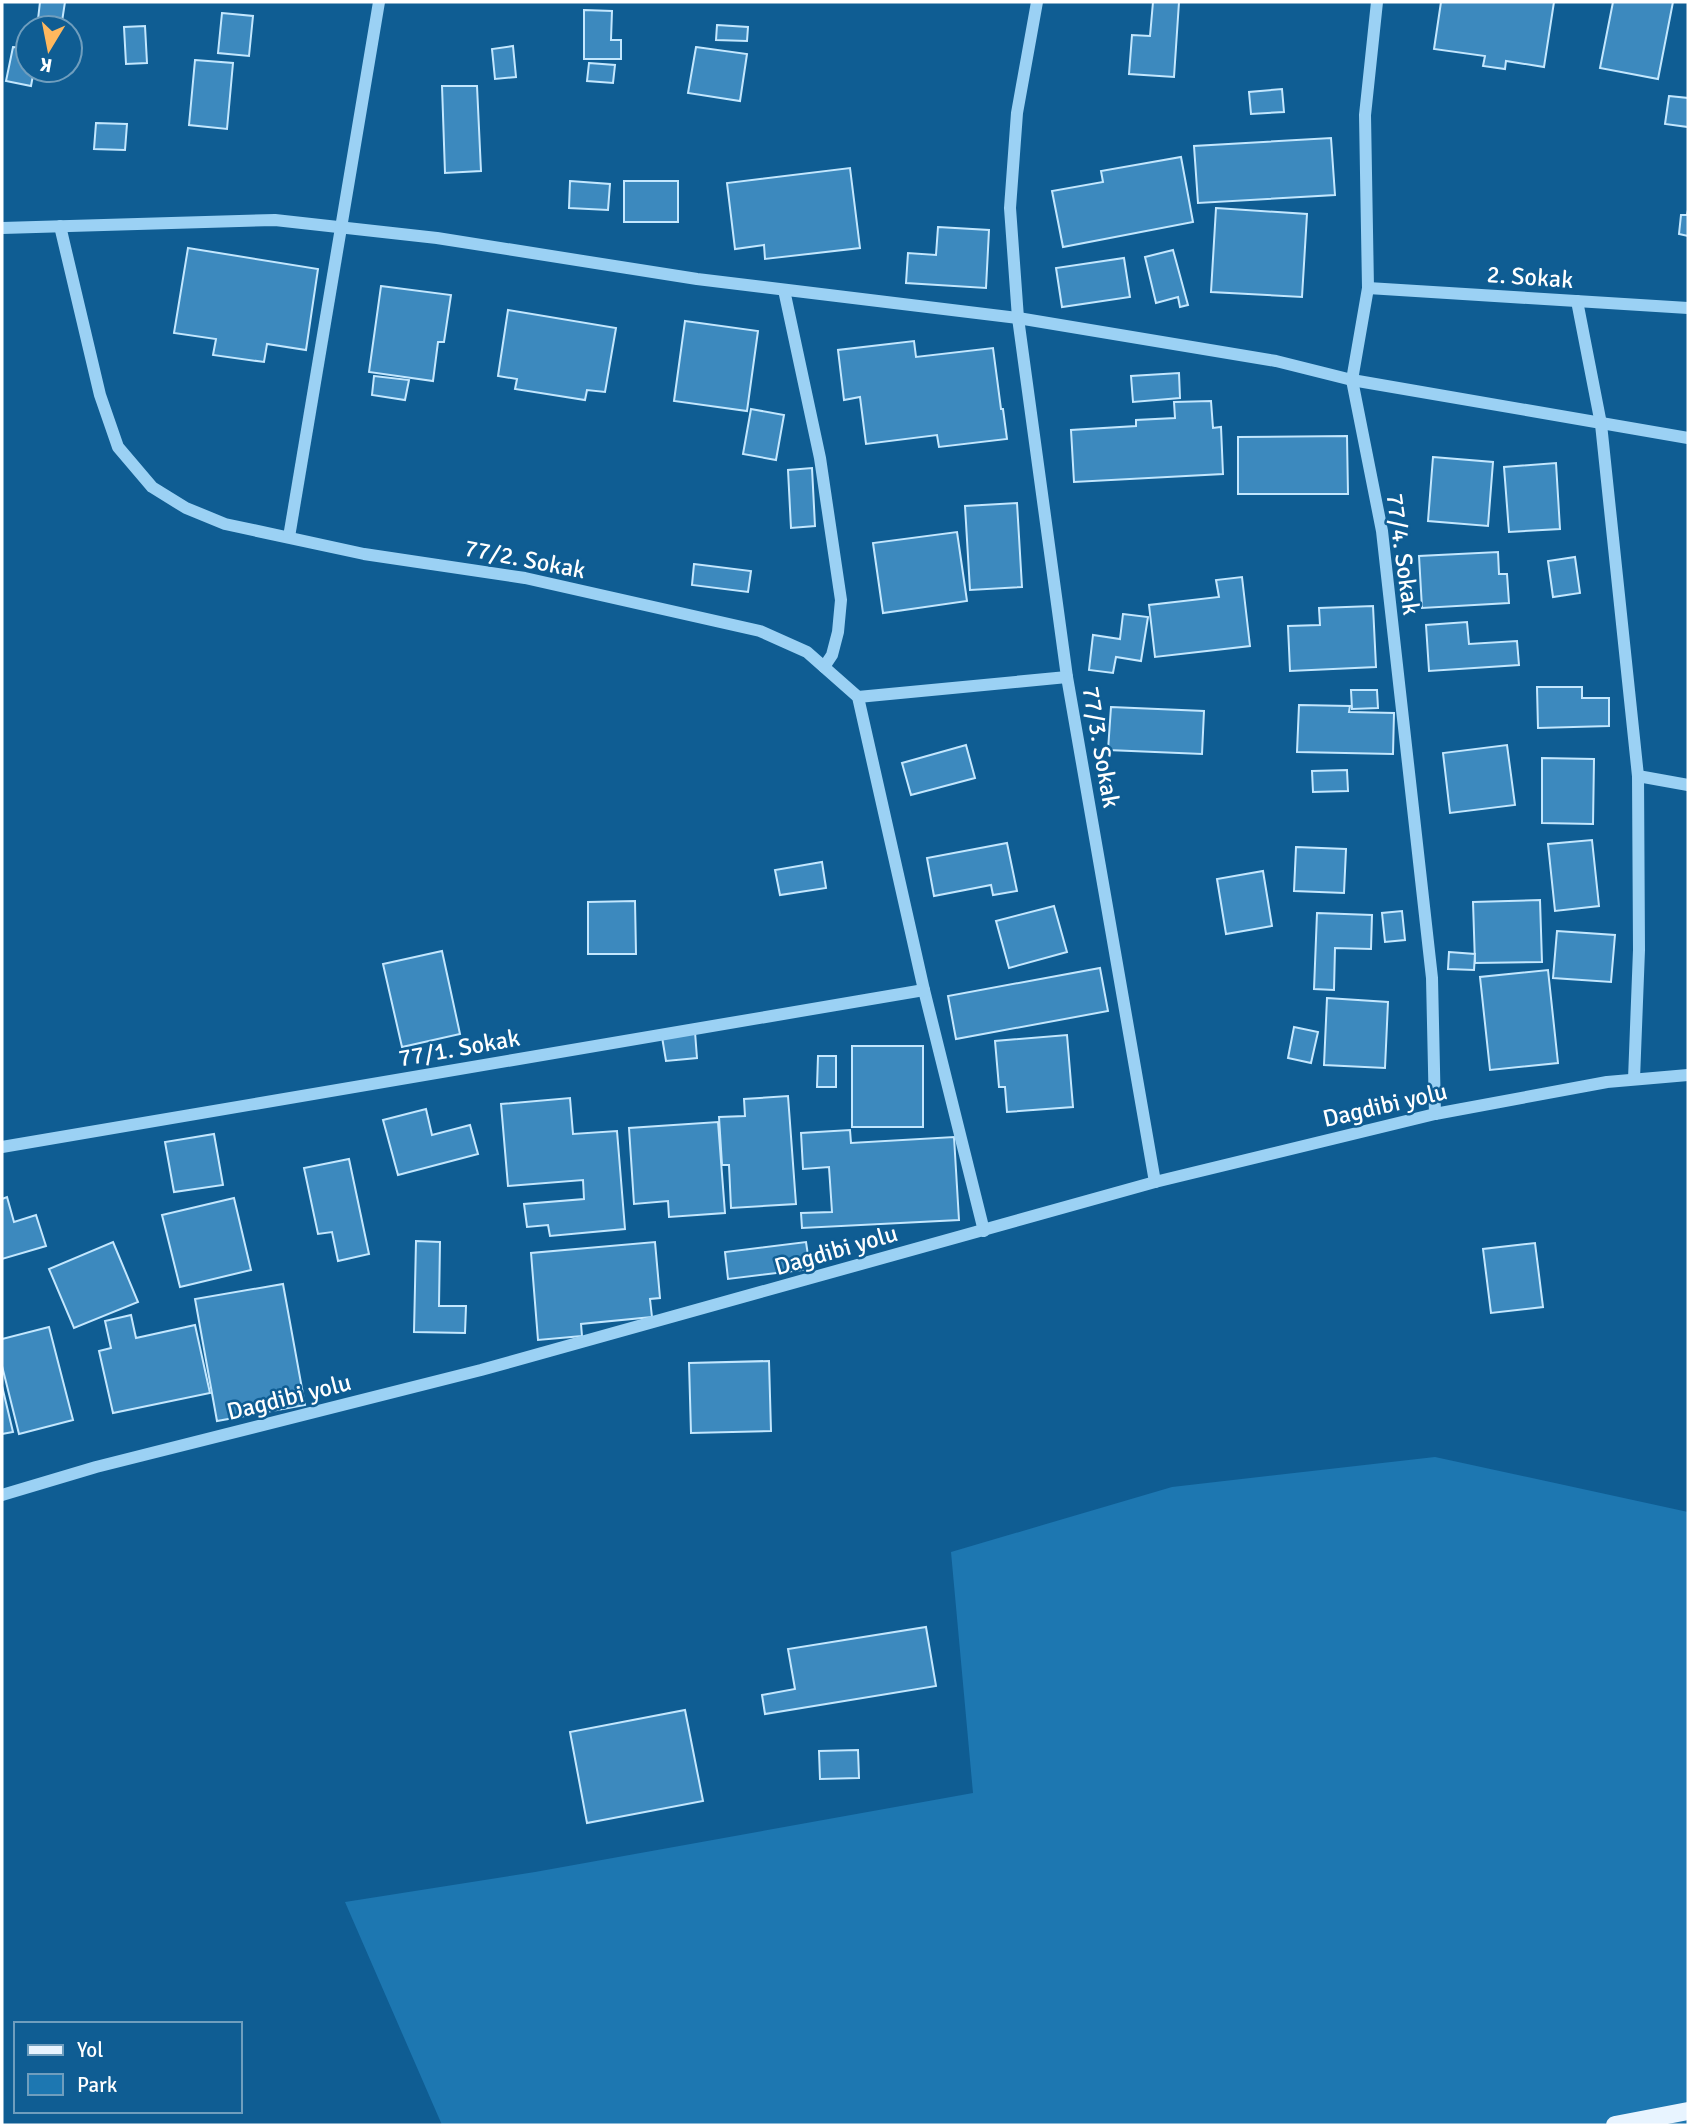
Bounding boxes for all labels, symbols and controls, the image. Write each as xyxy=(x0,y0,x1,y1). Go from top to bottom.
north arrow xyxy=(14,14,84,84)
text: K xyxy=(38,52,54,78)
street label: 2. Sokak xyxy=(1486,259,1574,295)
street label: 77/4. Sokak xyxy=(1380,491,1426,617)
street label: 77/2. Sokak xyxy=(462,533,588,585)
street label: 77/3. Sokak xyxy=(1076,684,1126,810)
street label: 77/1. Sokak xyxy=(396,1023,522,1073)
street label: Dagdibi yolu xyxy=(1320,1076,1450,1134)
street label: Dagdibi yolu xyxy=(771,1218,901,1282)
street label: Dagdibi yolu xyxy=(224,1367,354,1427)
legend xyxy=(14,2022,242,2113)
text: Yol xyxy=(77,2037,103,2063)
text: Park xyxy=(77,2072,118,2098)

